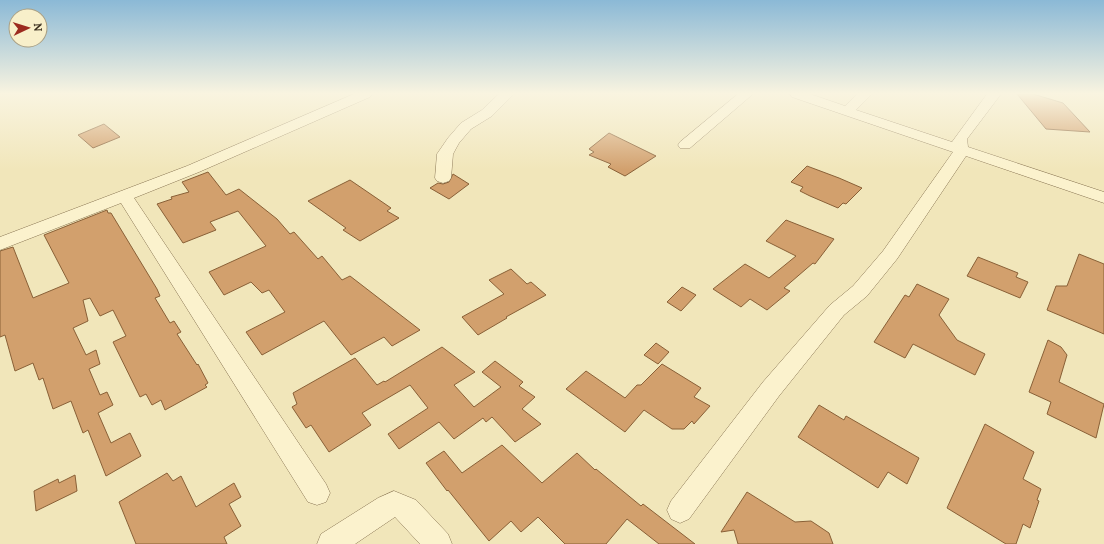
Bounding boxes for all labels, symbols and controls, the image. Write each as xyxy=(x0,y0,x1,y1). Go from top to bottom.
north arrow xyxy=(8,8,48,48)
text: N xyxy=(31,23,45,33)

